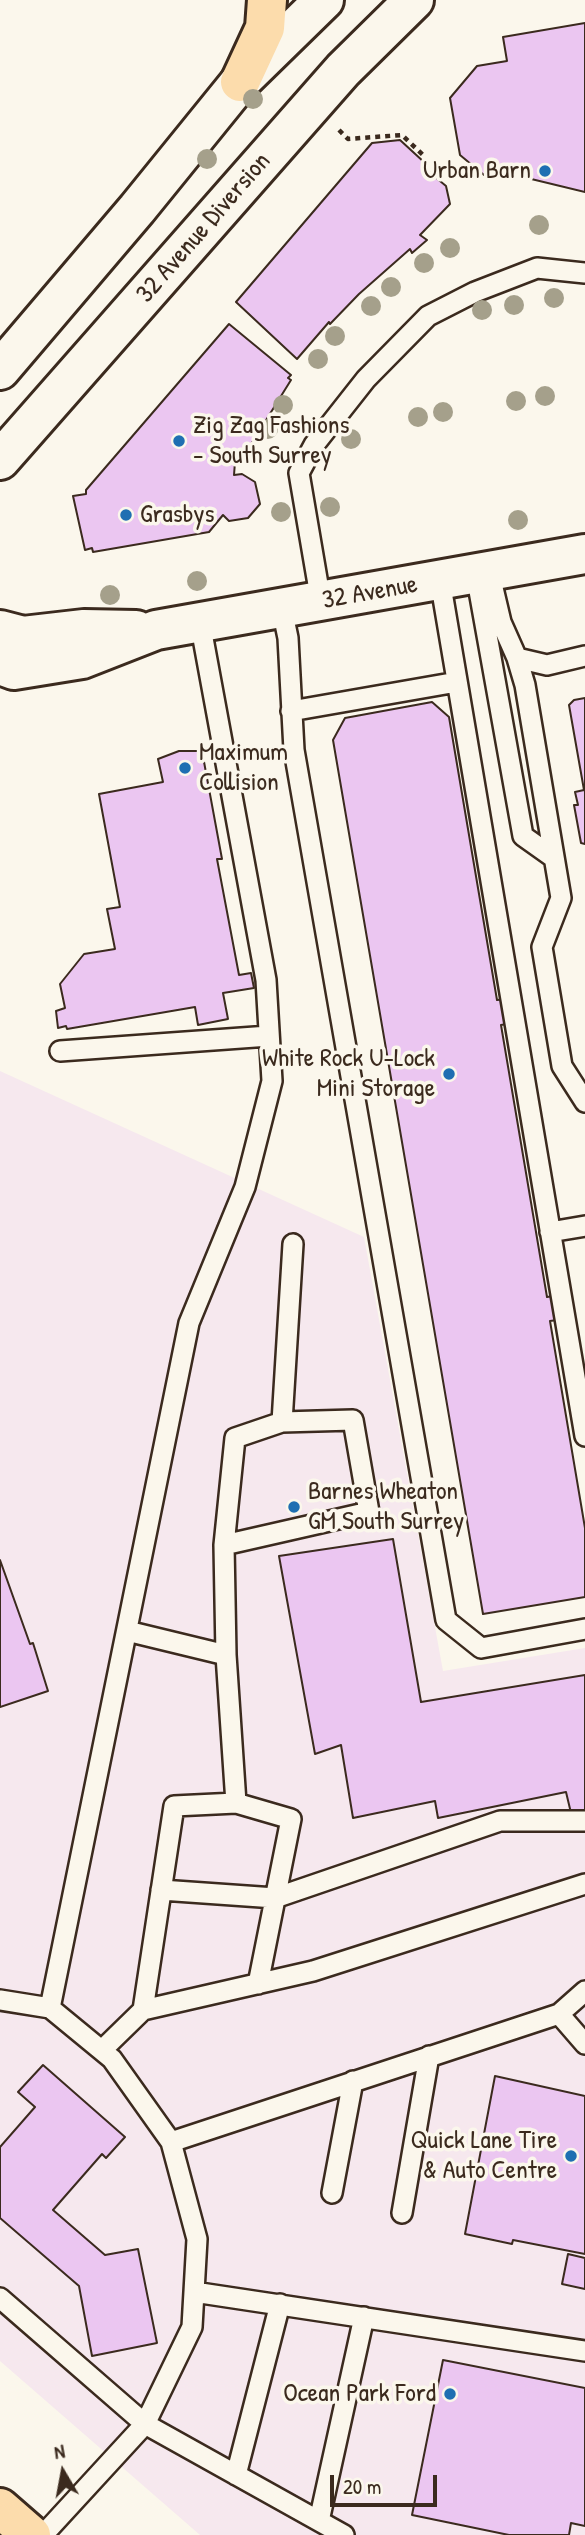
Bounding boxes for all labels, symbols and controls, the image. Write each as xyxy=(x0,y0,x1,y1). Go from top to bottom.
street label: 32 Avenue Diversion xyxy=(130,147,278,309)
place label: Urban Barn xyxy=(423,155,531,187)
marker: Urban Barn xyxy=(537,163,553,179)
place label: Zig Zag Fashions - South Surrey xyxy=(193,410,349,472)
marker: Zig Zag Fashions - South Surrey xyxy=(171,433,187,449)
place label: Grasbys xyxy=(140,499,214,531)
marker: Grasbys xyxy=(118,507,134,523)
street label: 32 Avenue xyxy=(320,569,420,617)
place label: Maximum Collision xyxy=(199,737,288,798)
marker: Maximum Collision xyxy=(177,760,193,776)
place label: White Rock U-Lock Mini Storage xyxy=(262,1043,435,1104)
marker: White Rock U-Lock Mini Storage xyxy=(441,1066,457,1082)
place label: Barnes Wheaton GM South Surrey xyxy=(308,1476,464,1538)
marker: Barnes Wheaton GM South Surrey xyxy=(286,1499,302,1515)
place label: Quick Lane Tire & Auto Centre xyxy=(411,2125,557,2186)
marker: Quick Lane Tire & Auto Centre xyxy=(563,2148,579,2164)
place label: Ocean Park Ford xyxy=(283,2378,436,2410)
marker: Ocean Park Ford xyxy=(442,2386,458,2402)
north arrow xyxy=(28,2437,98,2507)
text: N xyxy=(52,2438,67,2465)
scale bar xyxy=(333,2462,440,2506)
text: 20 m xyxy=(343,2472,381,2501)

